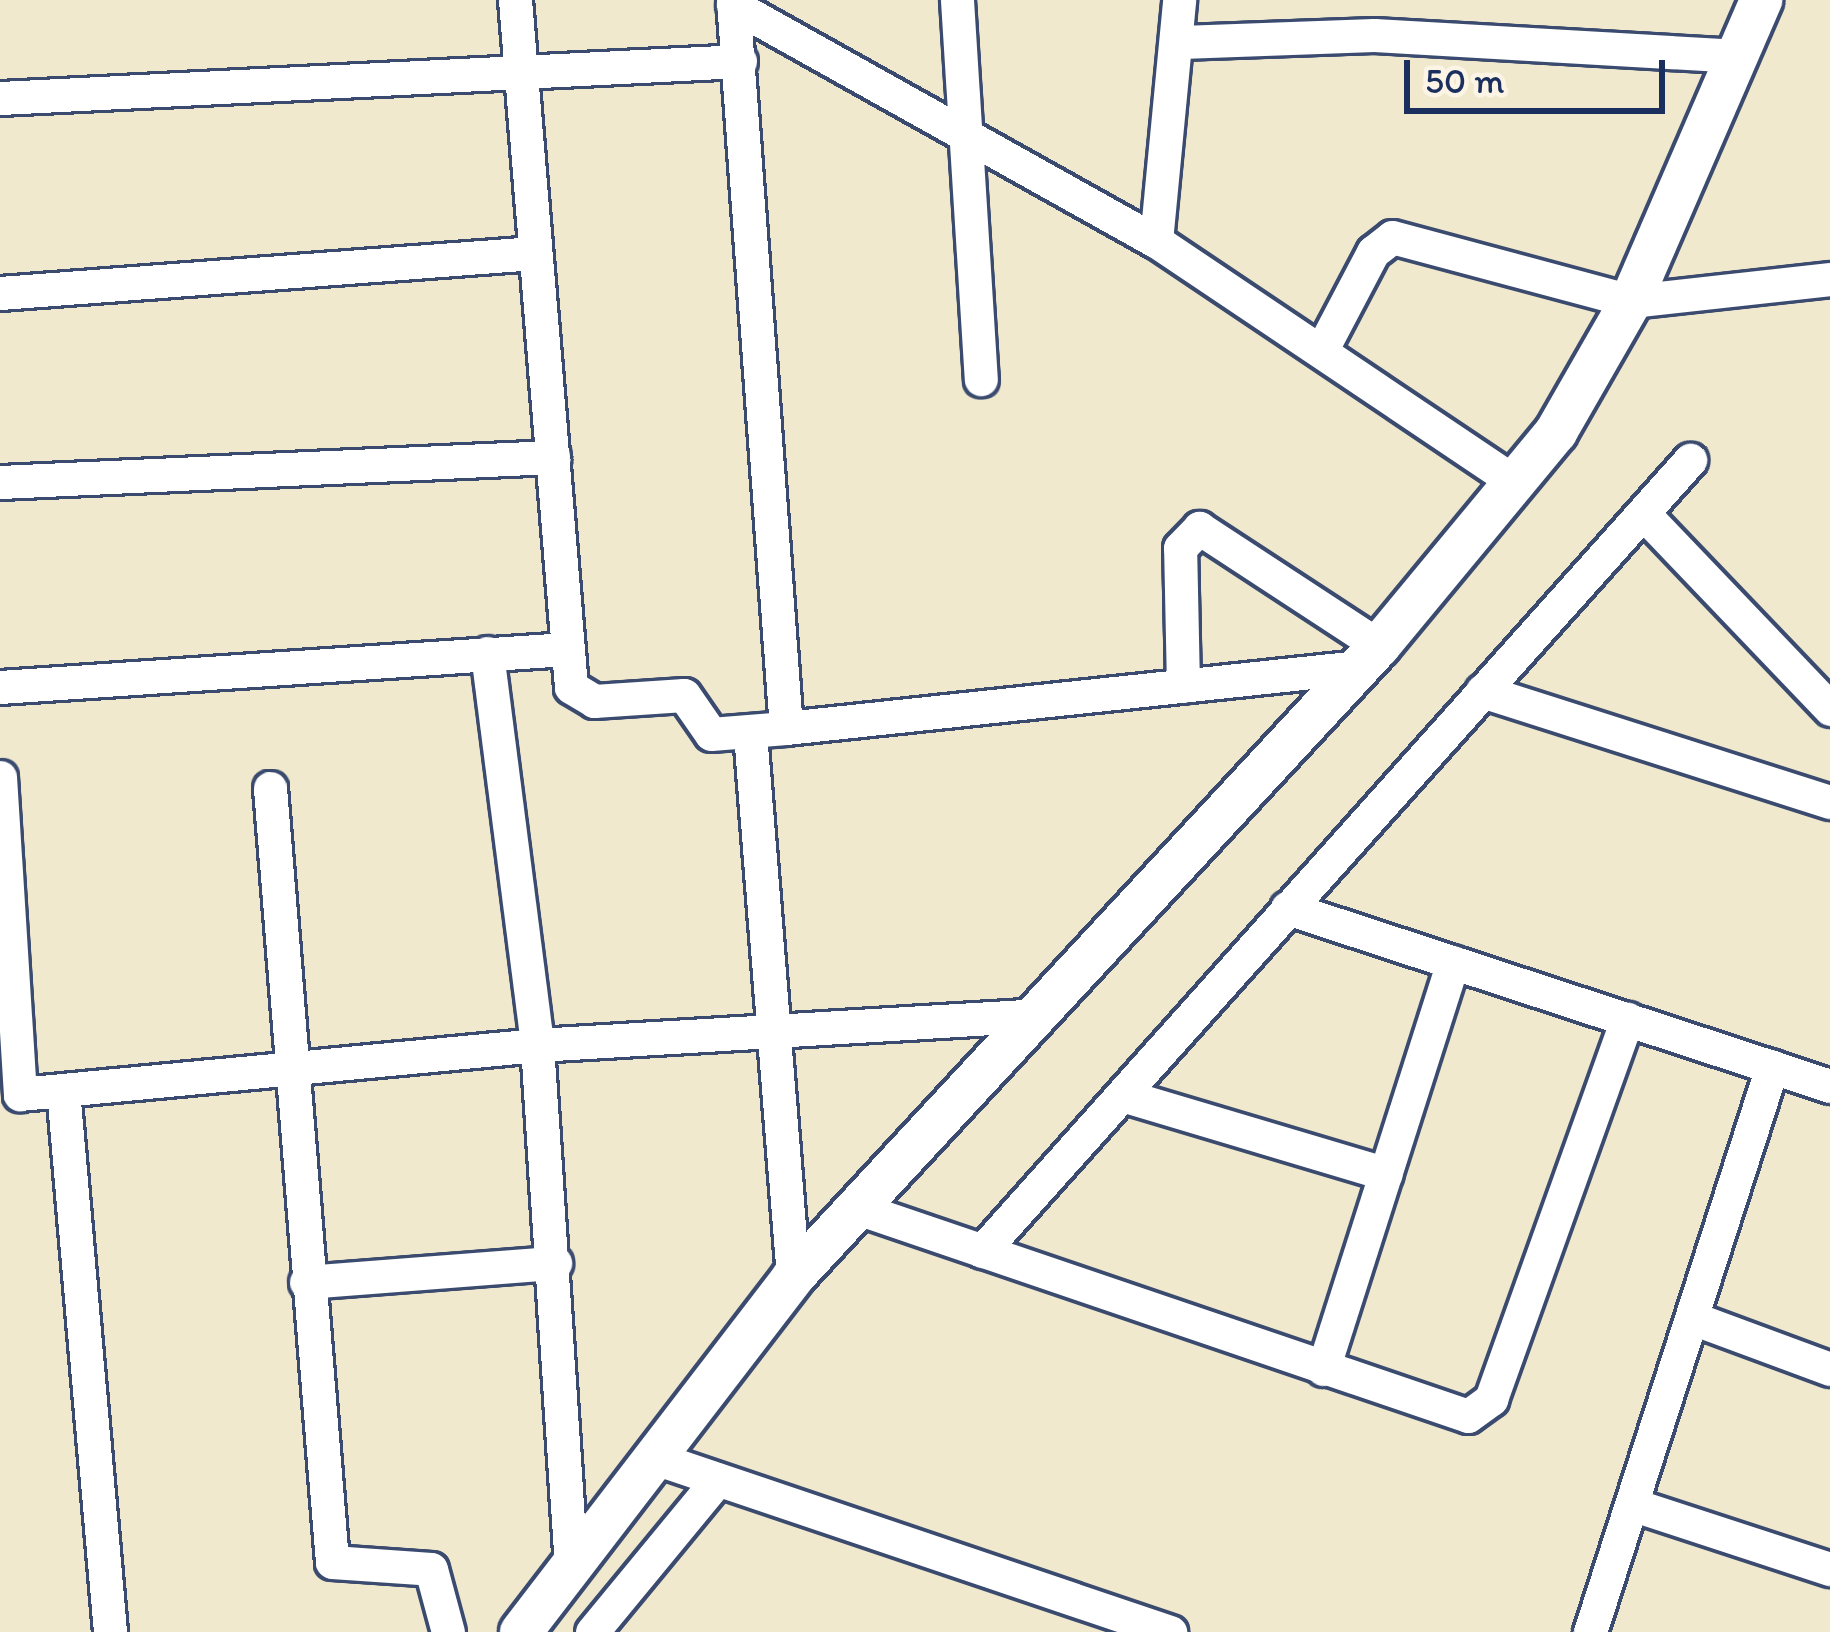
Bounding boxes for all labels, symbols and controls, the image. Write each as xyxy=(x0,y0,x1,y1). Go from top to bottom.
scale bar xyxy=(1410,36,1671,110)
text: 50 m xyxy=(1425,59,1504,102)

